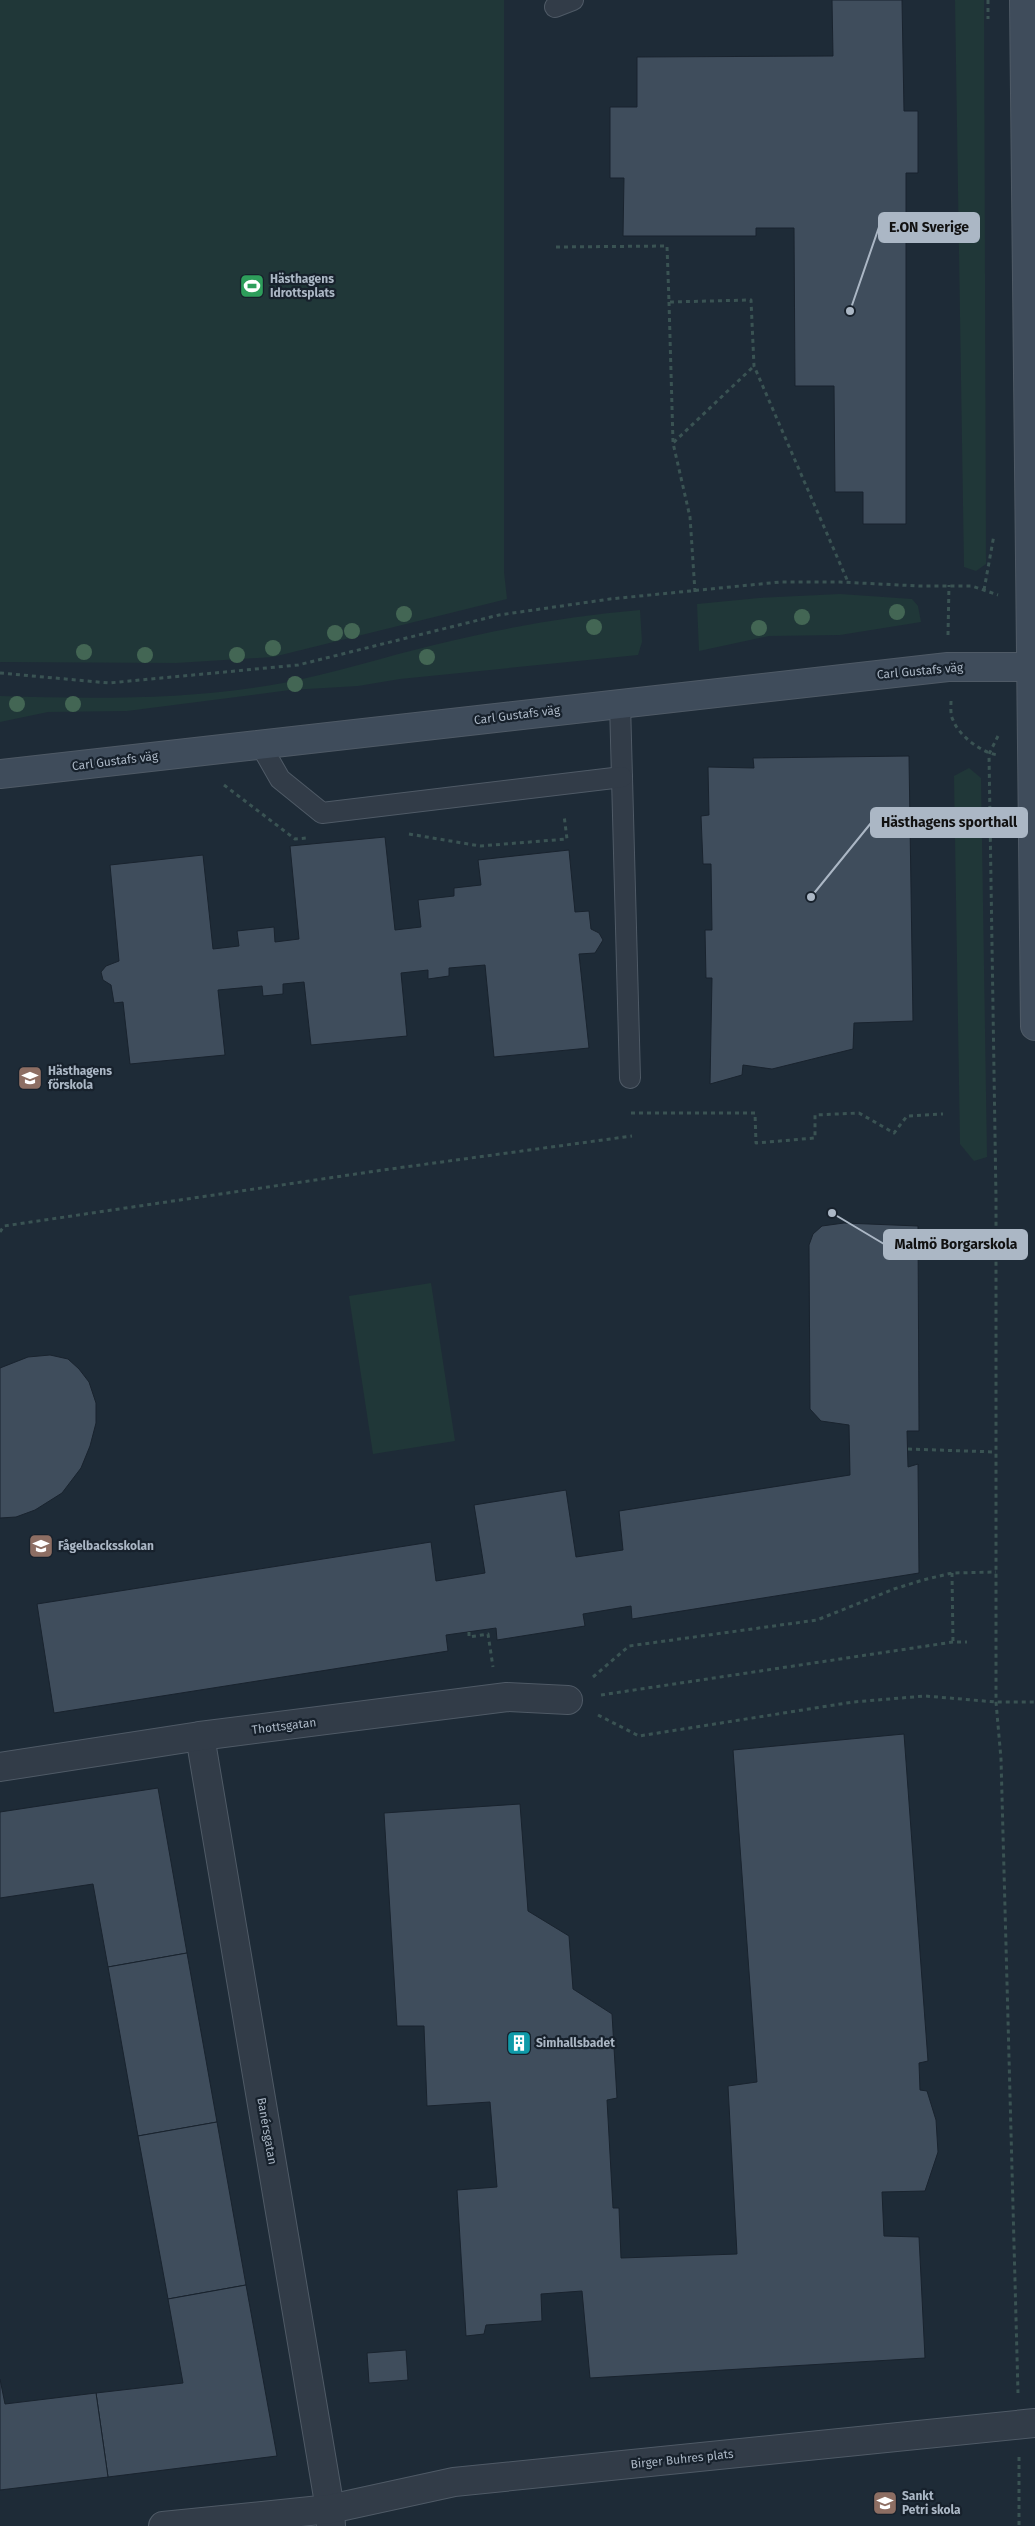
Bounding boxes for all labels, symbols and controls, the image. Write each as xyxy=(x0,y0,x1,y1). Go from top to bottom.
callout: E.ON Sverige xyxy=(879,213,979,242)
text: E.ON Sverige xyxy=(889,219,969,236)
place label: Hästhagens Idrottsplats xyxy=(270,272,335,300)
sports icon: Hästhagens Idrottsplats xyxy=(239,273,265,299)
street label: Carl Gustafs väg xyxy=(876,660,964,682)
street label: Carl Gustafs väg xyxy=(473,703,562,727)
street label: Carl Gustafs väg xyxy=(71,749,160,773)
callout: Hästhagens sporthall xyxy=(871,808,1027,837)
text: Hästhagens sporthall xyxy=(881,814,1018,831)
place label: Hästhagens förskola xyxy=(48,1064,112,1092)
school or university icon: Hästhagens förskola xyxy=(17,1065,43,1091)
callout: Malmö Borgarskola xyxy=(884,1230,1027,1259)
text: Malmö Borgarskola xyxy=(894,1236,1018,1253)
school or university icon: Fågelbacksskolan xyxy=(28,1533,54,1559)
place label: Fågelbacksskolan xyxy=(58,1539,154,1553)
street label: Thottsgatan xyxy=(251,1715,317,1737)
building icon: Simhallsbadet xyxy=(506,2030,532,2056)
place label: Simhallsbadet xyxy=(536,2036,615,2050)
street label: Banérsgatan xyxy=(254,2096,280,2166)
street label: Birger Buhres plats xyxy=(630,2447,735,2471)
place label: Sankt Petri skola xyxy=(902,2489,961,2517)
school or university icon: Sankt Petri skola xyxy=(872,2490,898,2516)

